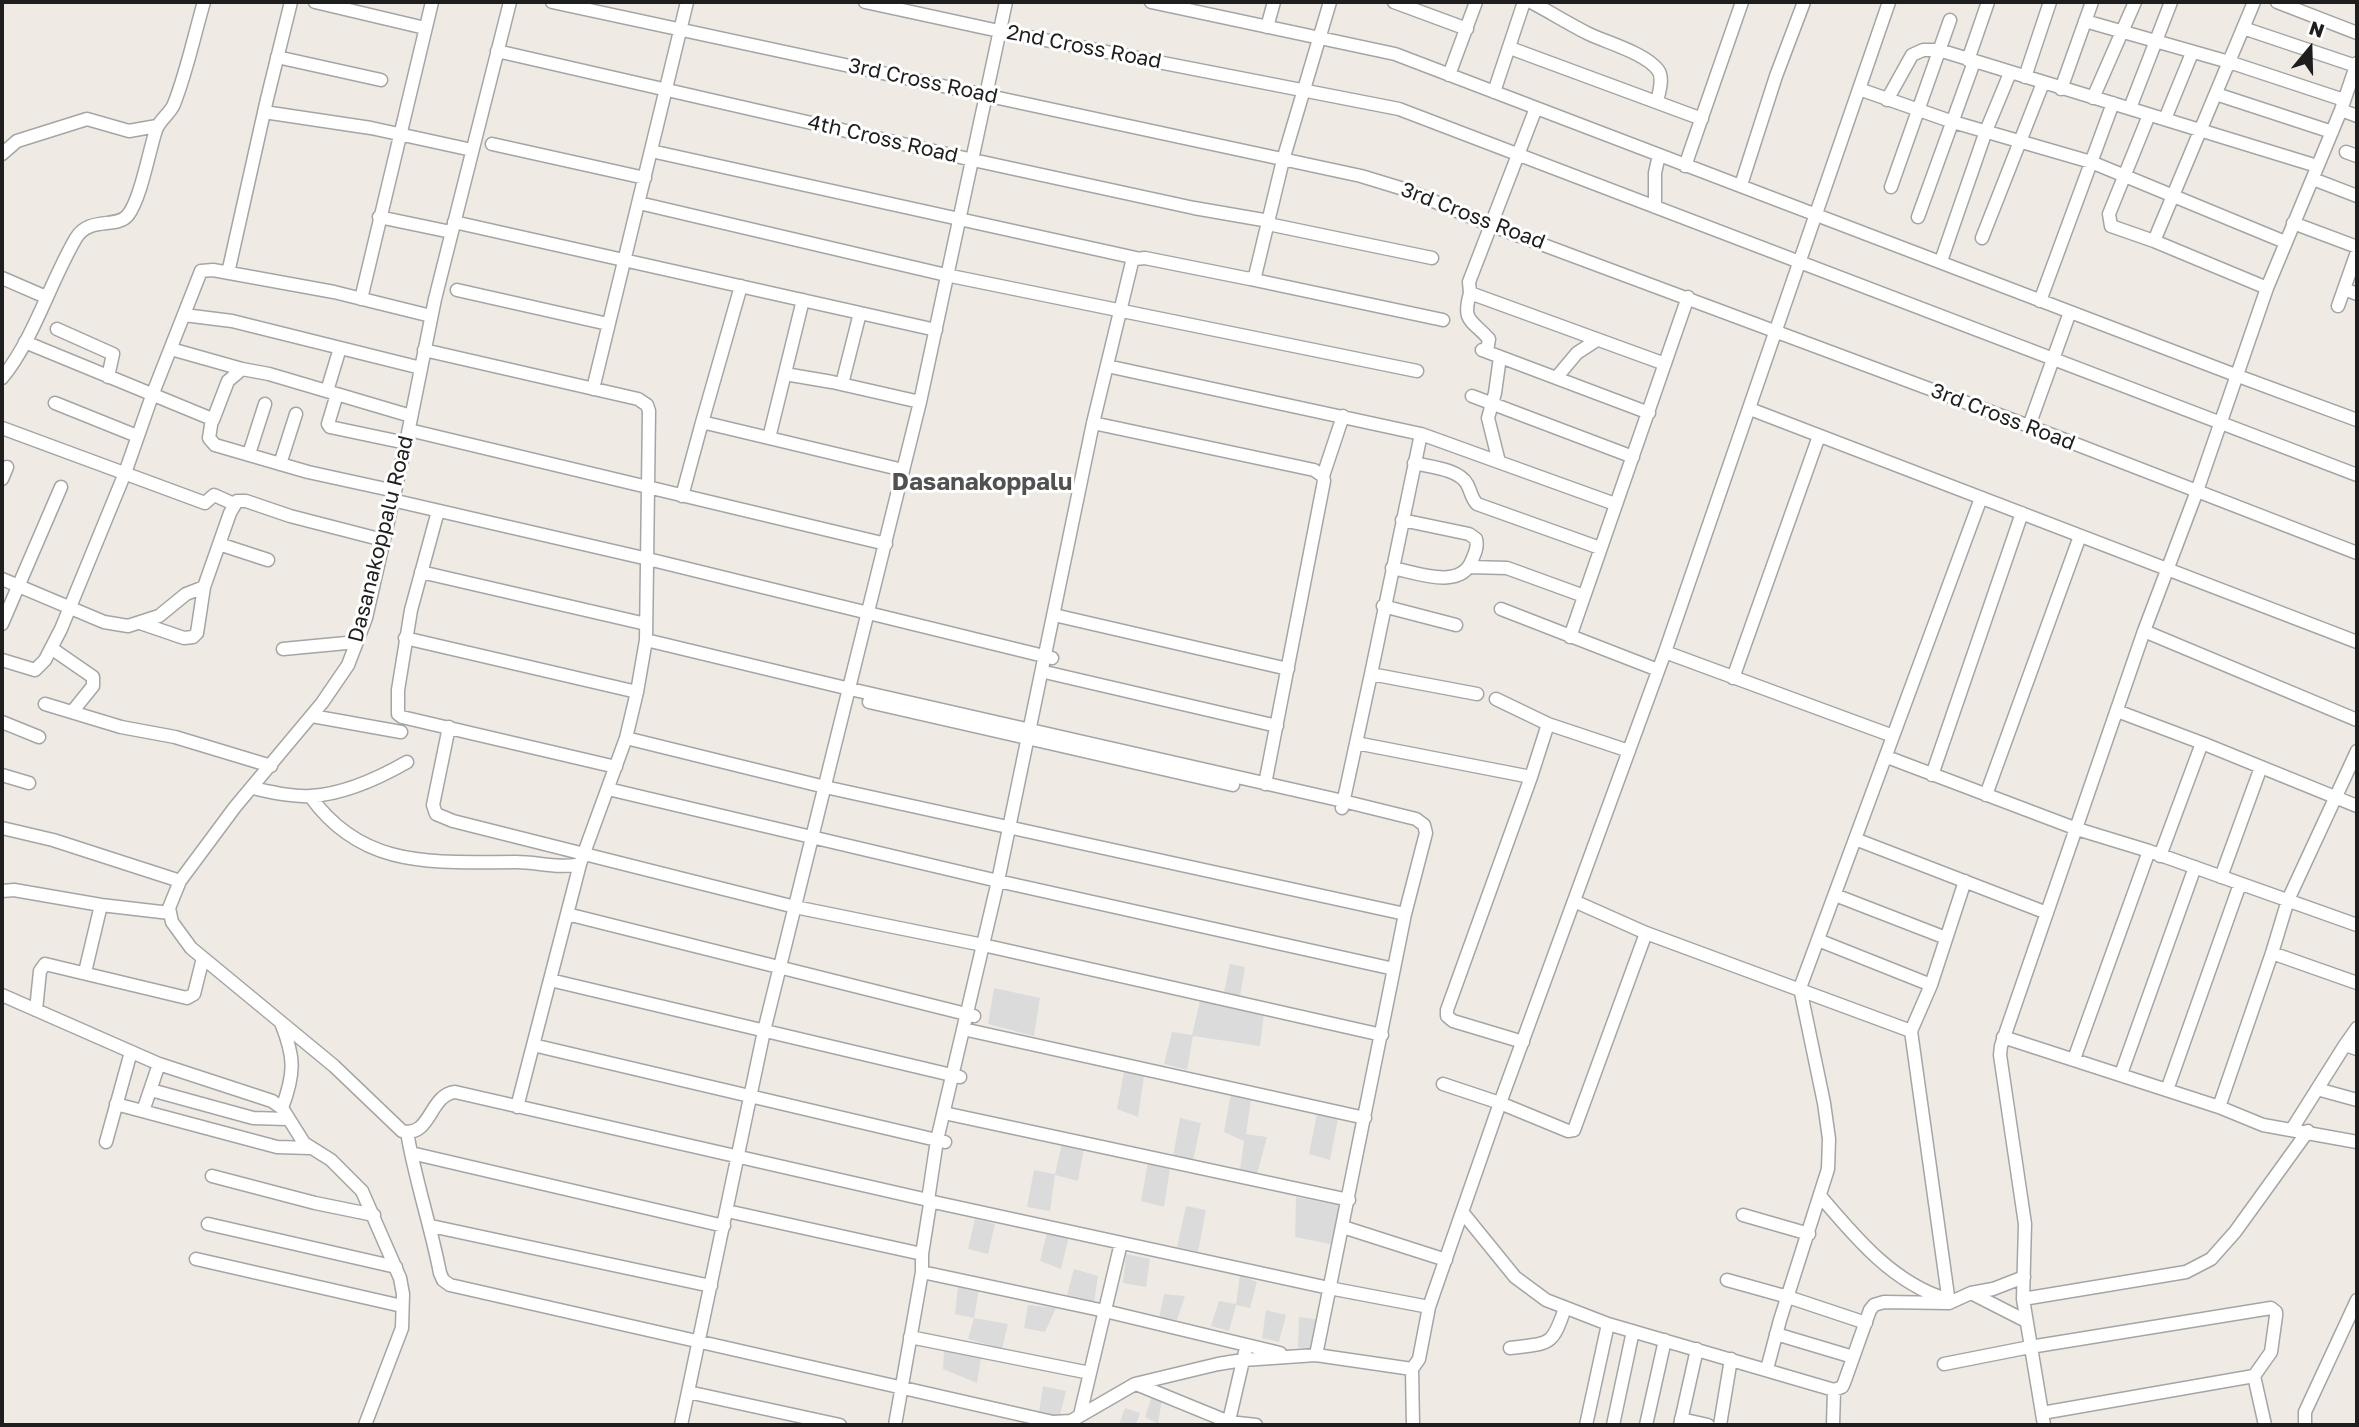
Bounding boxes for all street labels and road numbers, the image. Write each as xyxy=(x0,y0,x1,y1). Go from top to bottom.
street label: 2nd Cross Road xyxy=(1004,20,1164,74)
street label: 3rd Cross Road xyxy=(846,53,1000,109)
street label: 4th Cross Road xyxy=(806,109,960,169)
street label: 3rd Cross Road xyxy=(1397,177,1549,255)
street label: 3rd Cross Road xyxy=(1927,378,2079,456)
street label: Dasanakoppalu Road xyxy=(343,433,419,645)

